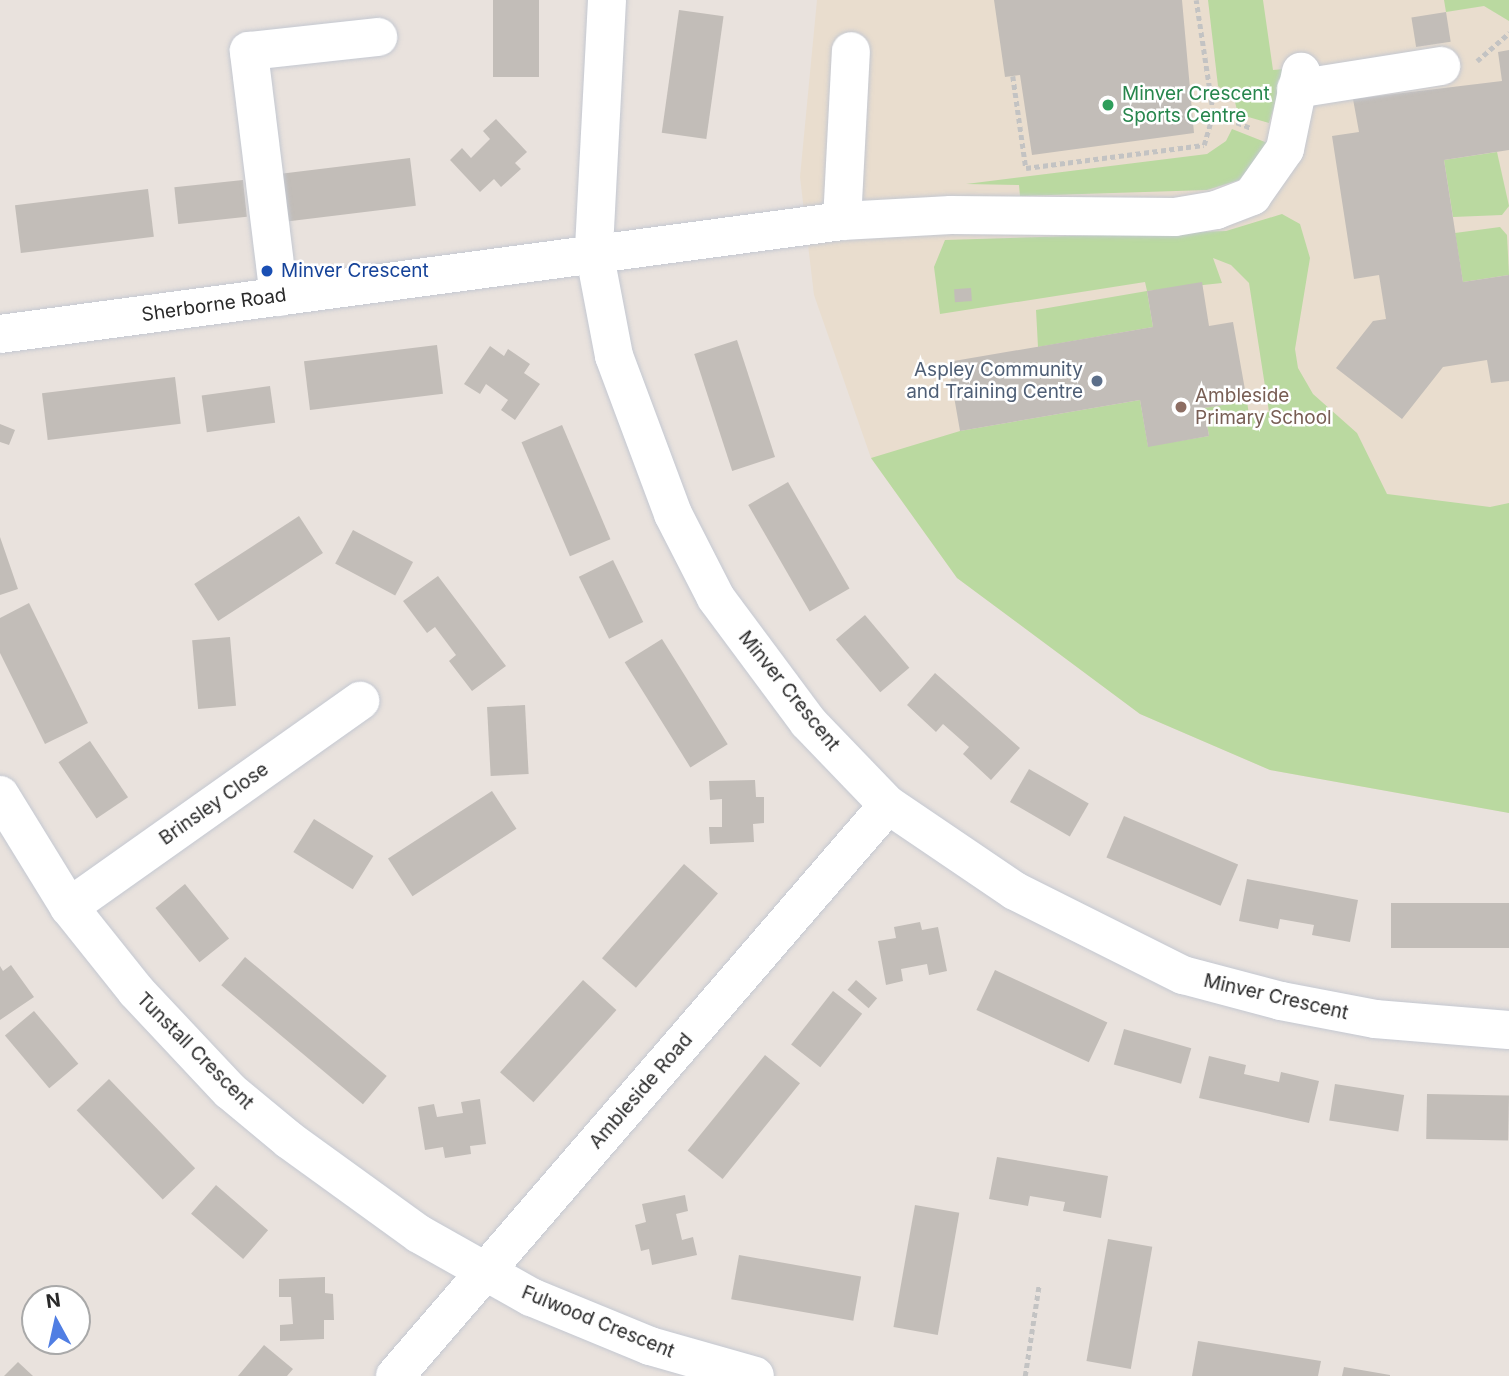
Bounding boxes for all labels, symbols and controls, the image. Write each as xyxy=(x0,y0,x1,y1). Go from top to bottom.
place label: Minver Crescent Sports Centre xyxy=(1122,83,1270,127)
marker: Minver Crescent Sports Centre xyxy=(1100,97,1116,113)
place label: Minver Crescent xyxy=(281,260,429,282)
marker: Minver Crescent xyxy=(259,263,275,279)
street label: Sherborne Road xyxy=(140,284,288,326)
place label: Aspley Community and Training Centre xyxy=(906,359,1083,403)
marker: Aspley Community and Training Centre xyxy=(1089,373,1105,389)
place label: Ambleside Primary School xyxy=(1195,385,1332,429)
marker: Ambleside Primary School xyxy=(1173,399,1189,415)
street label: Minver Crescent xyxy=(734,626,844,756)
street label: Brinsley Close xyxy=(155,758,273,850)
street label: Minver Crescent xyxy=(1201,969,1351,1025)
street label: Tunstall Crescent xyxy=(132,988,258,1114)
street label: Ambleside Road xyxy=(585,1029,697,1153)
street label: Fulwood Crescent xyxy=(518,1281,678,1363)
north arrow xyxy=(21,1285,91,1355)
text: N xyxy=(45,1288,62,1313)

